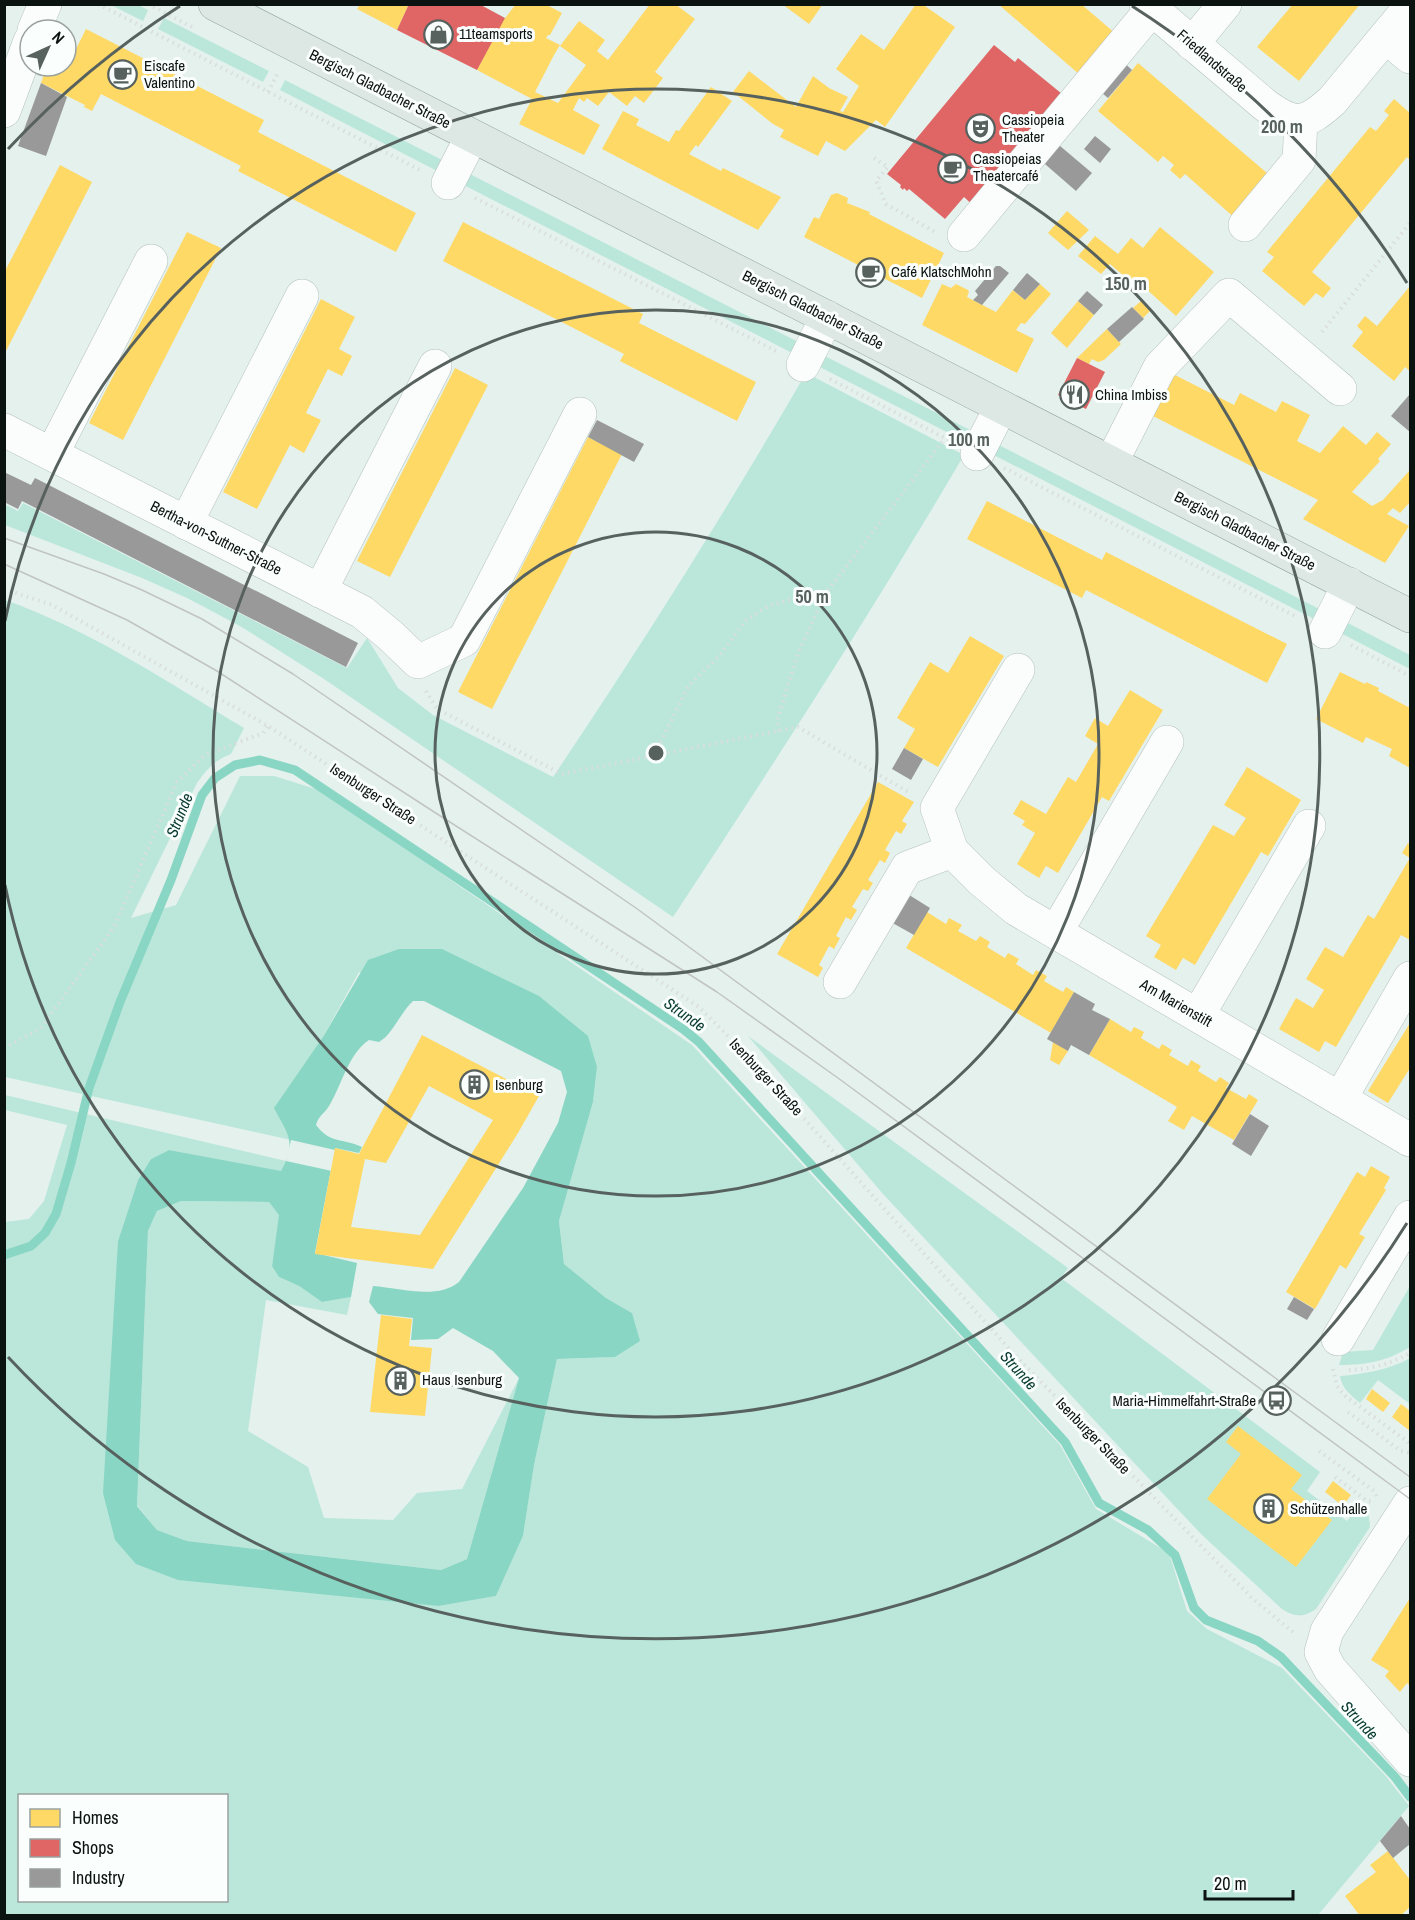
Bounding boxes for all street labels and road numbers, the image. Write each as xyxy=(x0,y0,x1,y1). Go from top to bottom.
street label: Friedlandstraße xyxy=(1173,24,1252,97)
street label: Bergisch Gladbacher Straße xyxy=(306,44,455,133)
street label: Bergisch Gladbacher Straße xyxy=(739,265,888,354)
street label: Bergisch Gladbacher Straße xyxy=(1171,486,1320,575)
street label: Bertha-von-Suttner-Straße xyxy=(147,495,286,580)
street label: Isenburger Straße xyxy=(326,758,421,829)
street label: Am Marienstift xyxy=(1135,973,1217,1032)
street label: Isenburger Straße xyxy=(725,1033,808,1120)
street label: Isenburger Straße xyxy=(1051,1393,1135,1479)

